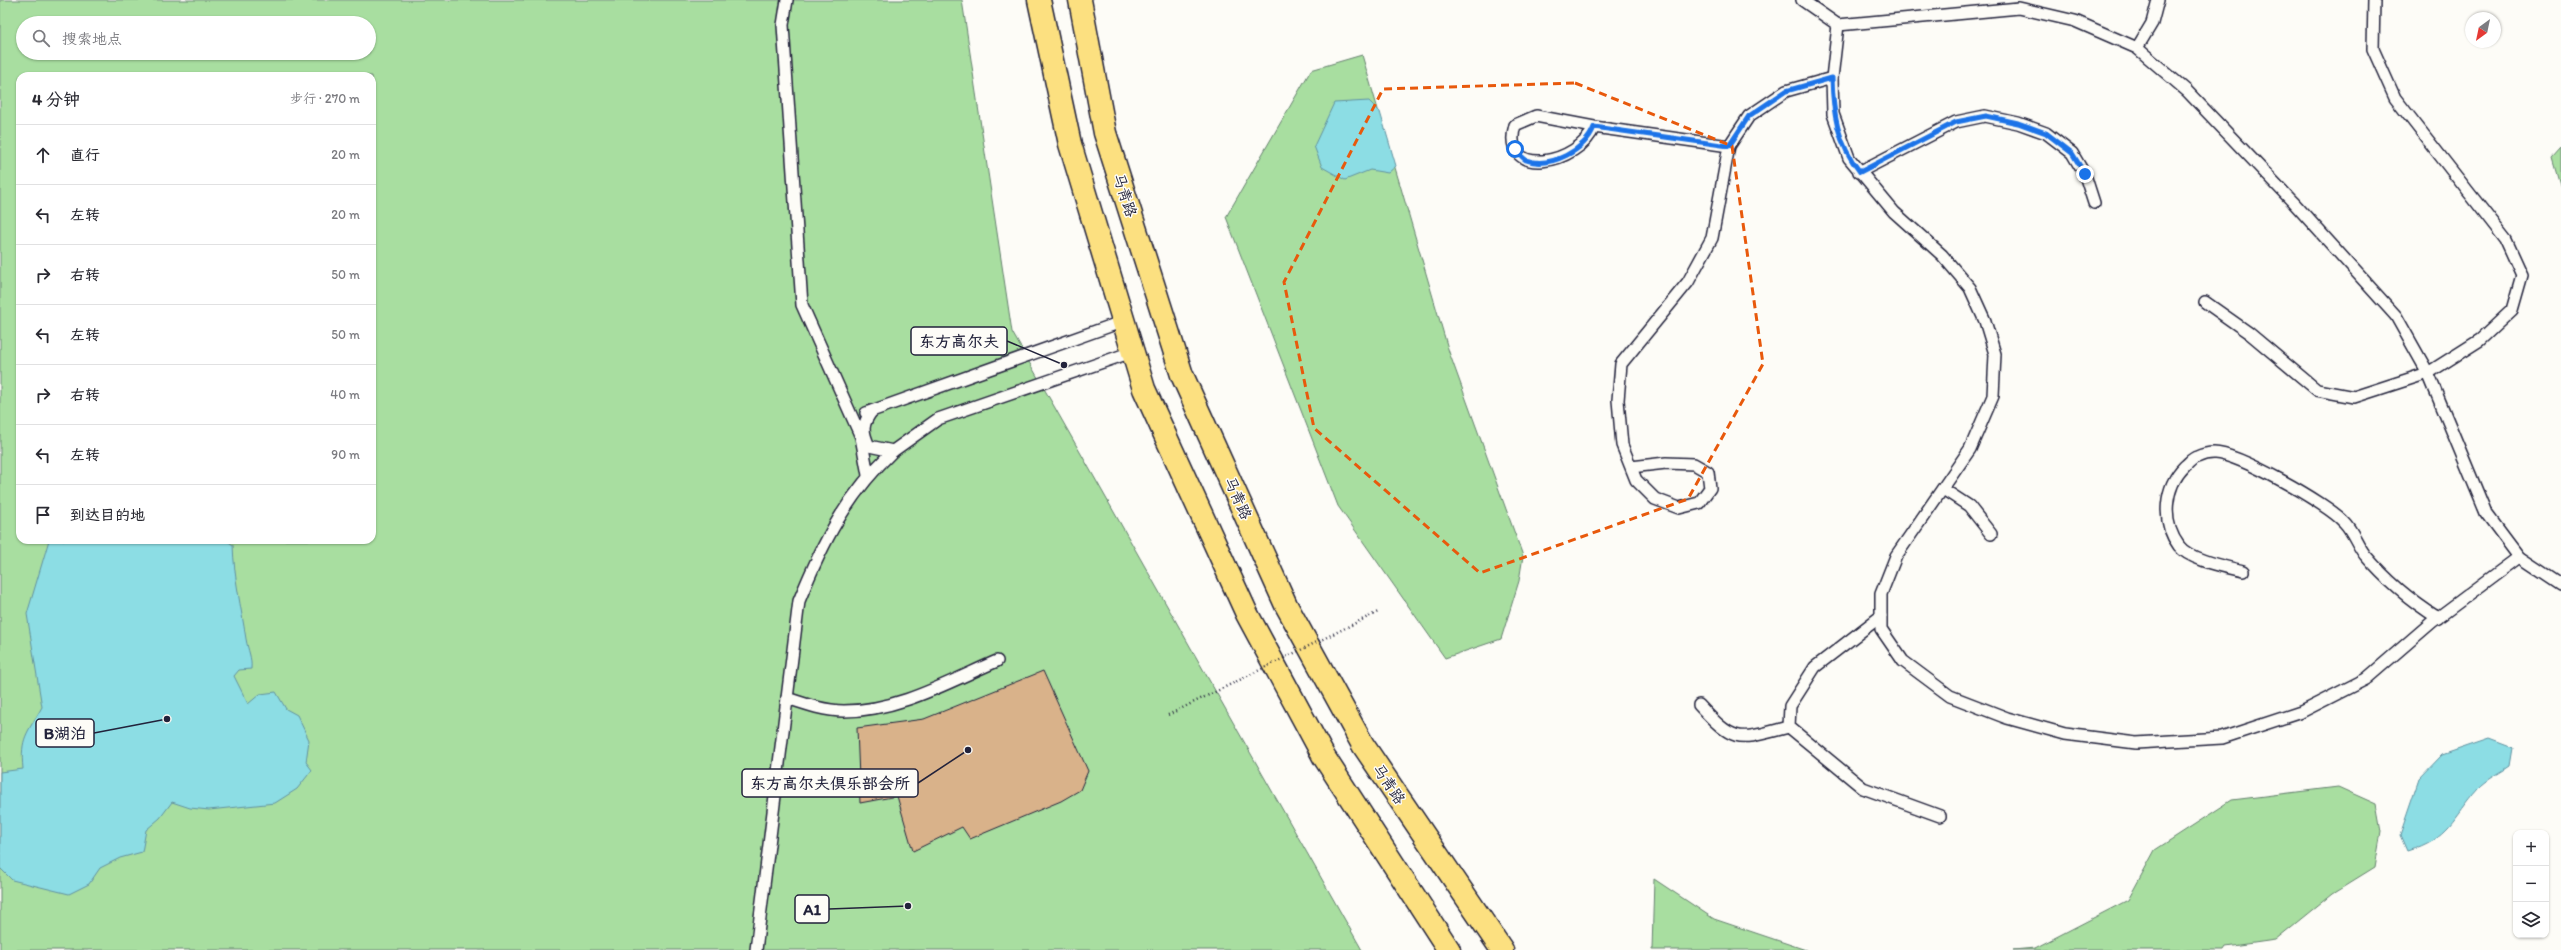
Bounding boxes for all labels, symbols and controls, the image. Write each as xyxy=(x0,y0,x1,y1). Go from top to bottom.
north arrow xyxy=(2465,12,2501,48)
search box xyxy=(16,16,376,60)
icon: search xyxy=(30,27,52,49)
text: 搜索地点 xyxy=(62,30,122,48)
text: 4 分钟 xyxy=(32,89,80,109)
text: 步行 · 270 m xyxy=(290,91,360,106)
route start xyxy=(1506,140,1524,158)
icon: ahead xyxy=(32,144,54,166)
text: 直行 xyxy=(70,146,100,164)
text: 20 m xyxy=(331,147,360,162)
route end xyxy=(2076,165,2094,183)
street label: 马青路 xyxy=(1109,171,1141,219)
icon: left xyxy=(32,204,54,226)
text: 左转 xyxy=(70,206,100,224)
text: 20 m xyxy=(331,207,360,222)
icon: right xyxy=(32,264,54,286)
text: 右转 xyxy=(70,266,100,284)
text: 50 m xyxy=(331,267,360,282)
icon: left xyxy=(32,324,54,346)
text: 左转 xyxy=(70,326,100,344)
text: 50 m xyxy=(331,327,360,342)
callout: 东方高尔夫 xyxy=(911,327,1007,355)
text: 东方高尔夫 xyxy=(919,332,999,351)
icon: right xyxy=(32,384,54,406)
text: 右转 xyxy=(70,386,100,404)
text: 40 m xyxy=(330,387,360,402)
icon: left xyxy=(32,444,54,466)
text: 左转 xyxy=(70,446,100,464)
text: 90 m xyxy=(331,447,360,462)
street label: 马青路 xyxy=(1221,474,1255,522)
icon: arrive xyxy=(32,504,54,526)
text: 到达目的地 xyxy=(70,506,145,524)
callout: B湖泊 xyxy=(36,719,94,747)
text: B湖泊 xyxy=(44,724,86,743)
street label: 马青路 xyxy=(1369,760,1409,808)
callout: 东方高尔夫俱乐部会所 xyxy=(742,769,918,797)
text: 东方高尔夫俱乐部会所 xyxy=(750,774,910,793)
map controls xyxy=(2513,830,2549,938)
button: + xyxy=(2513,830,2549,866)
button: − xyxy=(2513,866,2549,902)
callout: A1 xyxy=(795,895,829,923)
text: A1 xyxy=(802,900,821,919)
button: layers xyxy=(2513,902,2549,938)

